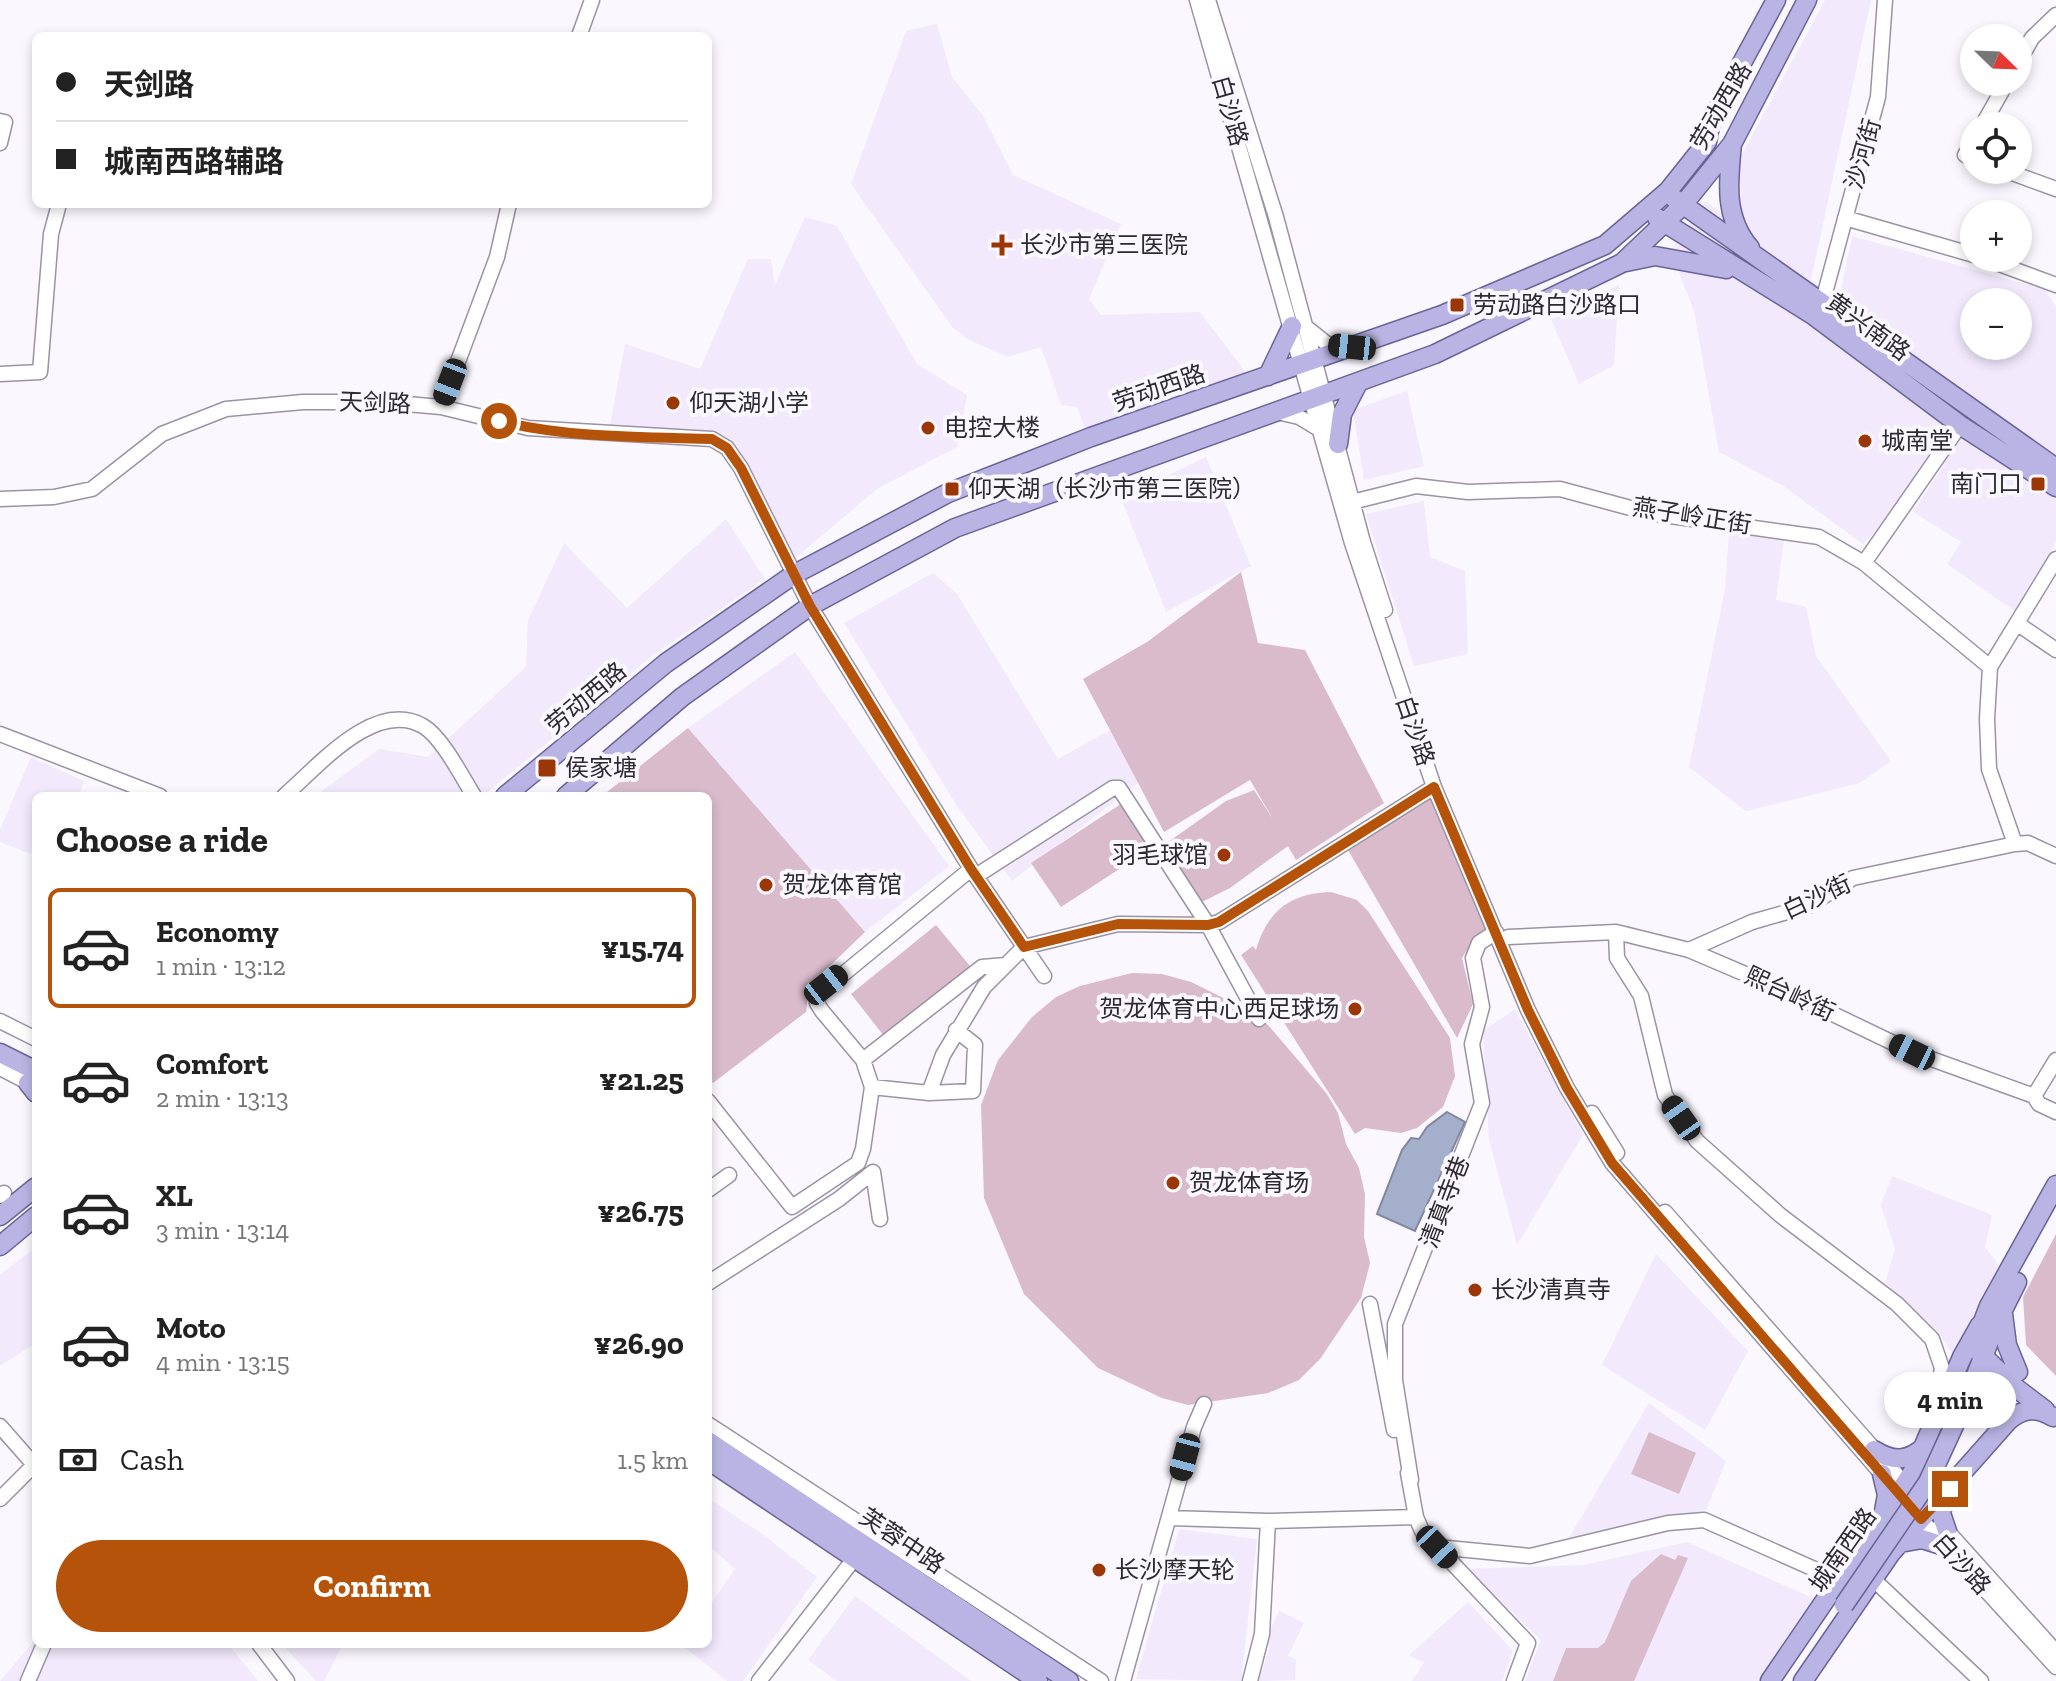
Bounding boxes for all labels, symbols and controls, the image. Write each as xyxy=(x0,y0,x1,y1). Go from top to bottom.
north arrow xyxy=(1960,24,2032,96)
map controls xyxy=(1960,24,2032,360)
street label: 劳动西路 xyxy=(1684,57,1757,155)
text: 天剑路 xyxy=(104,67,194,103)
street label: 白沙路 xyxy=(1207,72,1254,149)
button: locate xyxy=(1960,112,2032,184)
street label: 沙河街 xyxy=(1839,115,1886,192)
text: 城南西路辅路 xyxy=(104,144,284,180)
button: + xyxy=(1960,200,2032,272)
place label: 长沙市第三医院 xyxy=(1020,230,1188,259)
marker: 长沙市第三医院 xyxy=(991,234,1013,256)
street label: 黄兴南路 xyxy=(1821,287,1916,367)
button: − xyxy=(1960,288,2032,360)
place label: 劳动路白沙路口 xyxy=(1473,290,1641,319)
marker: 劳动路白沙路口 xyxy=(1448,296,1466,314)
car xyxy=(1327,333,1377,361)
car xyxy=(430,355,470,409)
street label: 劳动西路 xyxy=(1109,358,1209,417)
street label: 天剑路 xyxy=(339,387,412,418)
place label: 仰天湖小学 xyxy=(689,388,809,417)
marker: 仰天湖小学 xyxy=(664,394,682,412)
route start xyxy=(481,403,517,439)
place label: 电控大楼 xyxy=(944,413,1040,442)
marker: 电控大楼 xyxy=(919,419,937,437)
place label: 城南堂 xyxy=(1881,426,1953,455)
marker: 城南堂 xyxy=(1856,432,1874,450)
place label: 南门口 xyxy=(1950,469,2022,498)
place label: 仰天湖（长沙市第三医院） xyxy=(968,474,1256,503)
marker: 南门口 xyxy=(2029,475,2047,493)
marker: 仰天湖（长沙市第三医院） xyxy=(943,480,961,498)
street label: 燕子岭正街 xyxy=(1631,492,1754,539)
street label: 劳动西路 xyxy=(540,656,632,740)
street label: 白沙路 xyxy=(1390,692,1441,770)
place label: 侯家塘 xyxy=(565,753,637,782)
marker: 侯家塘 xyxy=(536,757,558,779)
text: Choose a ride xyxy=(56,818,268,861)
place label: 羽毛球馆 xyxy=(1112,840,1208,869)
marker: 羽毛球馆 xyxy=(1215,846,1233,864)
street label: 白沙街 xyxy=(1778,868,1856,925)
place label: 贺龙体育馆 xyxy=(782,870,902,899)
marker: 贺龙体育馆 xyxy=(757,876,775,894)
icon: car xyxy=(60,912,132,984)
text: Economy xyxy=(156,914,279,950)
text: ¥15.74 xyxy=(601,930,684,966)
text: 1 min · 13:12 xyxy=(156,950,286,982)
street label: 熙台岭街 xyxy=(1741,960,1840,1027)
car xyxy=(800,961,852,1009)
place label: 贺龙体育中心西足球场 xyxy=(1099,994,1339,1023)
marker: 贺龙体育中心西足球场 xyxy=(1346,1000,1364,1018)
car xyxy=(1885,1031,1939,1073)
icon: car xyxy=(60,1044,132,1116)
text: Comfort xyxy=(156,1046,268,1082)
text: ¥21.25 xyxy=(599,1062,684,1098)
text: 2 min · 13:13 xyxy=(156,1082,289,1114)
car xyxy=(1657,1091,1705,1145)
street label: 清真寺巷 xyxy=(1414,1152,1475,1252)
place label: 贺龙体育场 xyxy=(1189,1168,1309,1197)
marker: 贺龙体育场 xyxy=(1164,1174,1182,1192)
icon: car xyxy=(60,1176,132,1248)
text: XL xyxy=(156,1178,193,1214)
text: ¥26.75 xyxy=(597,1194,684,1230)
text: 3 min · 13:14 xyxy=(156,1214,289,1246)
place label: 长沙清真寺 xyxy=(1491,1275,1611,1304)
marker: 长沙清真寺 xyxy=(1466,1281,1484,1299)
icon: car xyxy=(60,1308,132,1380)
text: Moto xyxy=(156,1310,226,1346)
text: ¥26.90 xyxy=(594,1326,684,1362)
text: 4 min · 13:15 xyxy=(156,1346,290,1378)
callout: 4 min xyxy=(1884,1373,2016,1429)
text: 4 min xyxy=(1917,1384,1983,1416)
car xyxy=(1167,1431,1203,1483)
icon: cash xyxy=(56,1438,100,1482)
text: Cash xyxy=(120,1442,184,1478)
text: 1.5 km xyxy=(617,1444,688,1476)
route end xyxy=(1932,1471,1968,1507)
street label: 芙蓉中路 xyxy=(854,1502,950,1579)
street label: 城南西路 xyxy=(1803,1502,1882,1597)
car xyxy=(1412,1521,1462,1573)
street label: 白沙路 xyxy=(1928,1527,1997,1600)
button: Confirm xyxy=(56,1540,688,1632)
place label: 长沙摩天轮 xyxy=(1115,1555,1235,1584)
marker: 长沙摩天轮 xyxy=(1090,1561,1108,1579)

